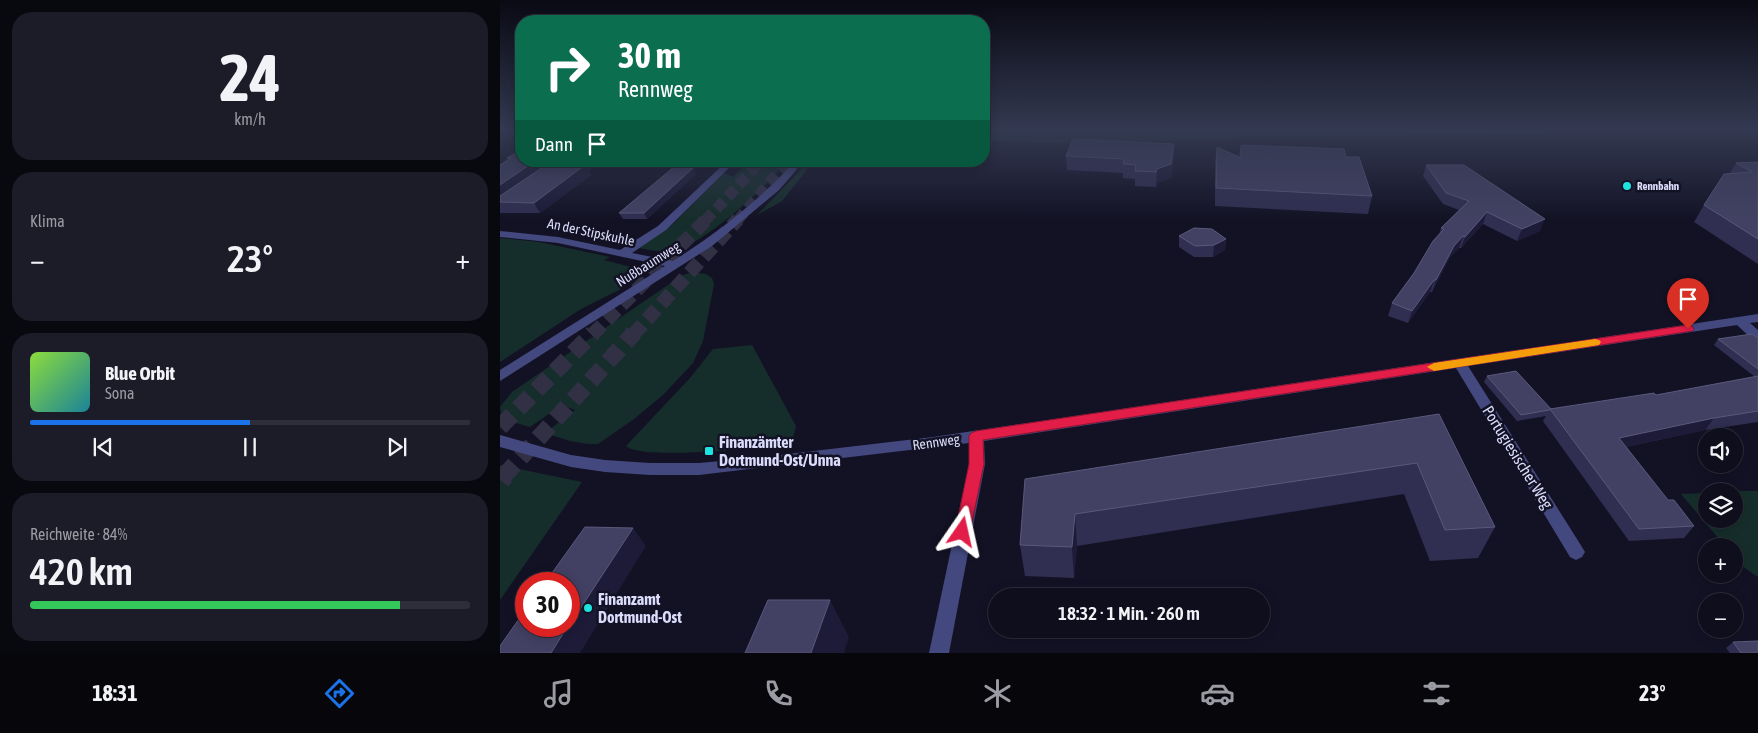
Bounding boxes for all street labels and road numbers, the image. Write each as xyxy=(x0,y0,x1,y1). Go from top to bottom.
street label: An der Stipskuhle xyxy=(546,215,636,249)
street label: Nußbaumweg xyxy=(613,238,683,290)
street label: Portugiesischer Weg xyxy=(1478,402,1557,512)
street label: Rennweg xyxy=(911,431,961,453)

